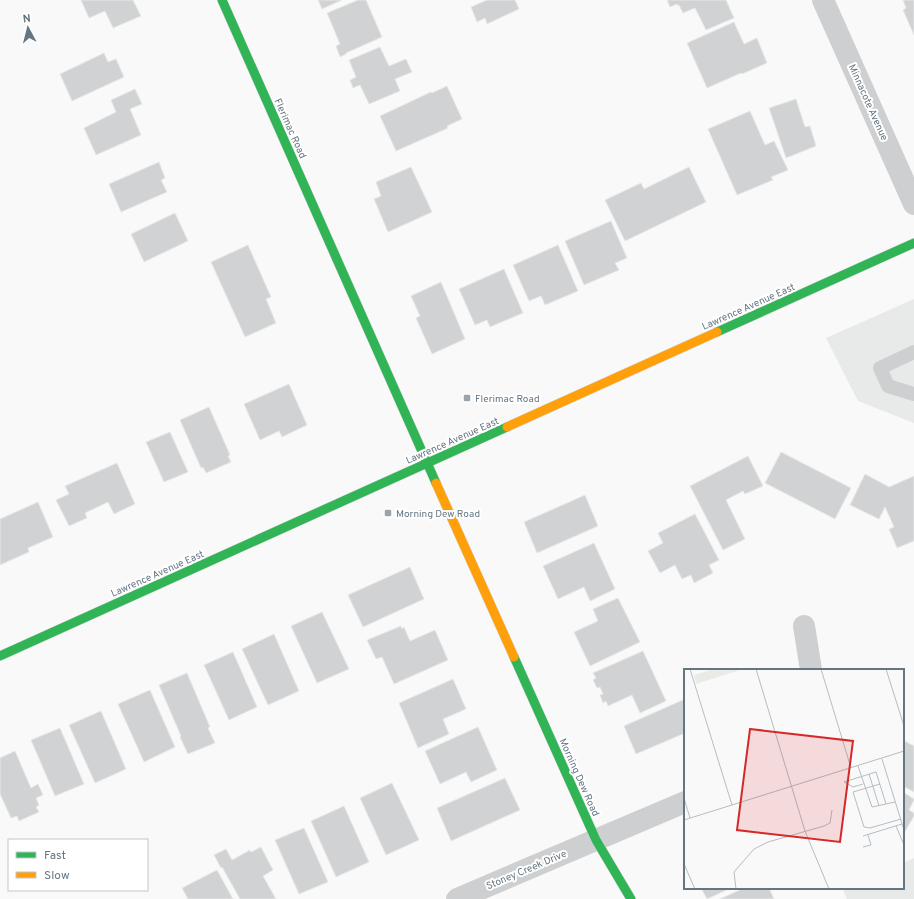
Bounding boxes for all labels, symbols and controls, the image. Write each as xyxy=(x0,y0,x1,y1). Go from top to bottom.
north arrow xyxy=(8,8,48,48)
text: N xyxy=(22,12,32,26)
street label: Minnacote Avenue xyxy=(845,62,890,143)
street label: Flerimac Road xyxy=(271,96,309,161)
street label: Lawrence Avenue East xyxy=(700,281,797,334)
marker: Flerimac Road xyxy=(462,393,472,403)
place label: Flerimac Road xyxy=(475,393,540,406)
street label: Lawrence Avenue East xyxy=(404,415,501,468)
marker: Morning Dew Road xyxy=(383,508,393,518)
place label: Morning Dew Road xyxy=(396,508,480,521)
street label: Lawrence Avenue East xyxy=(109,548,206,601)
inset map xyxy=(684,669,904,889)
street label: Morning Dew Road xyxy=(556,737,602,819)
legend xyxy=(8,839,148,891)
text: Fast xyxy=(44,848,66,864)
street label: Stoney Creek Drive xyxy=(484,848,569,893)
text: Slow xyxy=(44,868,70,884)

